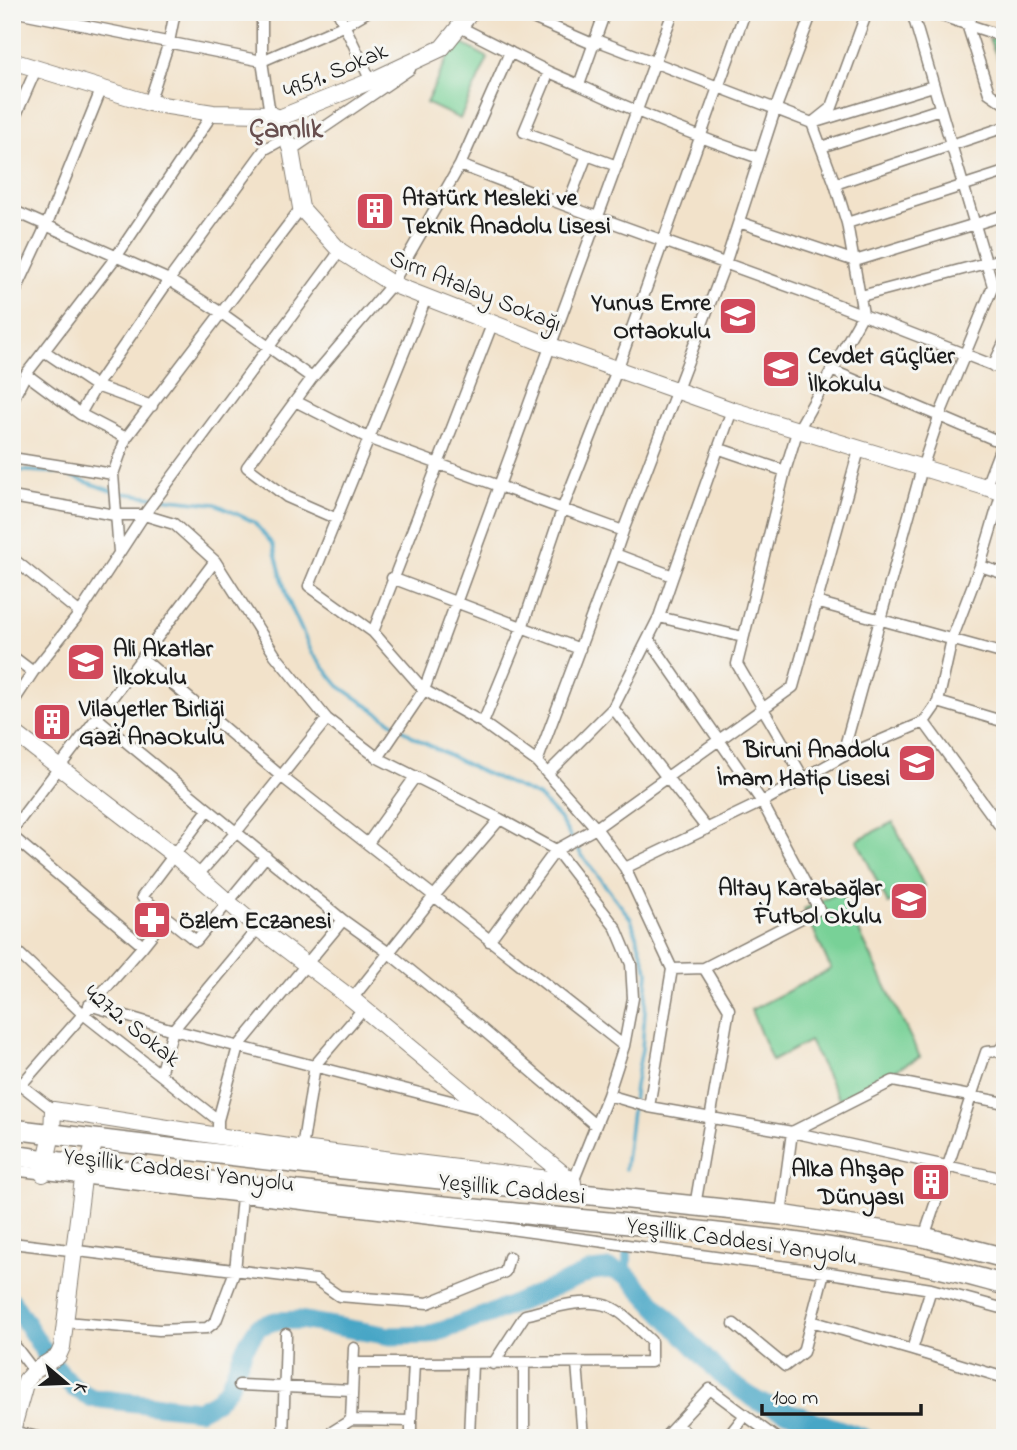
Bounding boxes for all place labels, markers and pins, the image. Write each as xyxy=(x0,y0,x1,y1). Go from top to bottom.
place label: Atatürk Mesleki ve Teknik Anadolu Lisesi xyxy=(402,182,611,245)
building icon: Atatürk Mesleki ve Teknik Anadolu Lisesi xyxy=(354,190,396,232)
place label: Yunus Emre Ortaokulu xyxy=(590,287,712,350)
school or university icon: Yunus Emre Ortaokulu xyxy=(717,295,759,337)
place label: Cevdet Güçlüer İlkokulu xyxy=(808,340,955,403)
school or university icon: Cevdet Güçlüer İlkokulu xyxy=(760,348,802,390)
place label: Ali Akatlar İlkokulu xyxy=(113,633,213,696)
school or university icon: Ali Akatlar İlkokulu xyxy=(65,641,107,683)
place label: Vilayetler Birliği Gazi AnaOkulu xyxy=(78,693,225,756)
building icon: Vilayetler Birliği Gazi AnaOkulu xyxy=(31,701,73,743)
place label: Biruni Anadolu İmam Hatip Lisesi xyxy=(717,734,890,797)
school or university icon: Biruni Anadolu İmam Hatip Lisesi xyxy=(896,742,938,784)
place label: Altay Karabağlar Futbol Okulu xyxy=(718,872,883,935)
school or university icon: Altay Karabağlar Futbol Okulu xyxy=(888,880,930,922)
pharmacy icon: Özlem Eczanesi xyxy=(131,899,173,941)
place label: Özlem Eczanesi xyxy=(179,905,332,940)
place label: Alka Ahşap Dünyası xyxy=(791,1153,904,1217)
building icon: Alka Ahşap Dünyası xyxy=(910,1161,952,1203)

